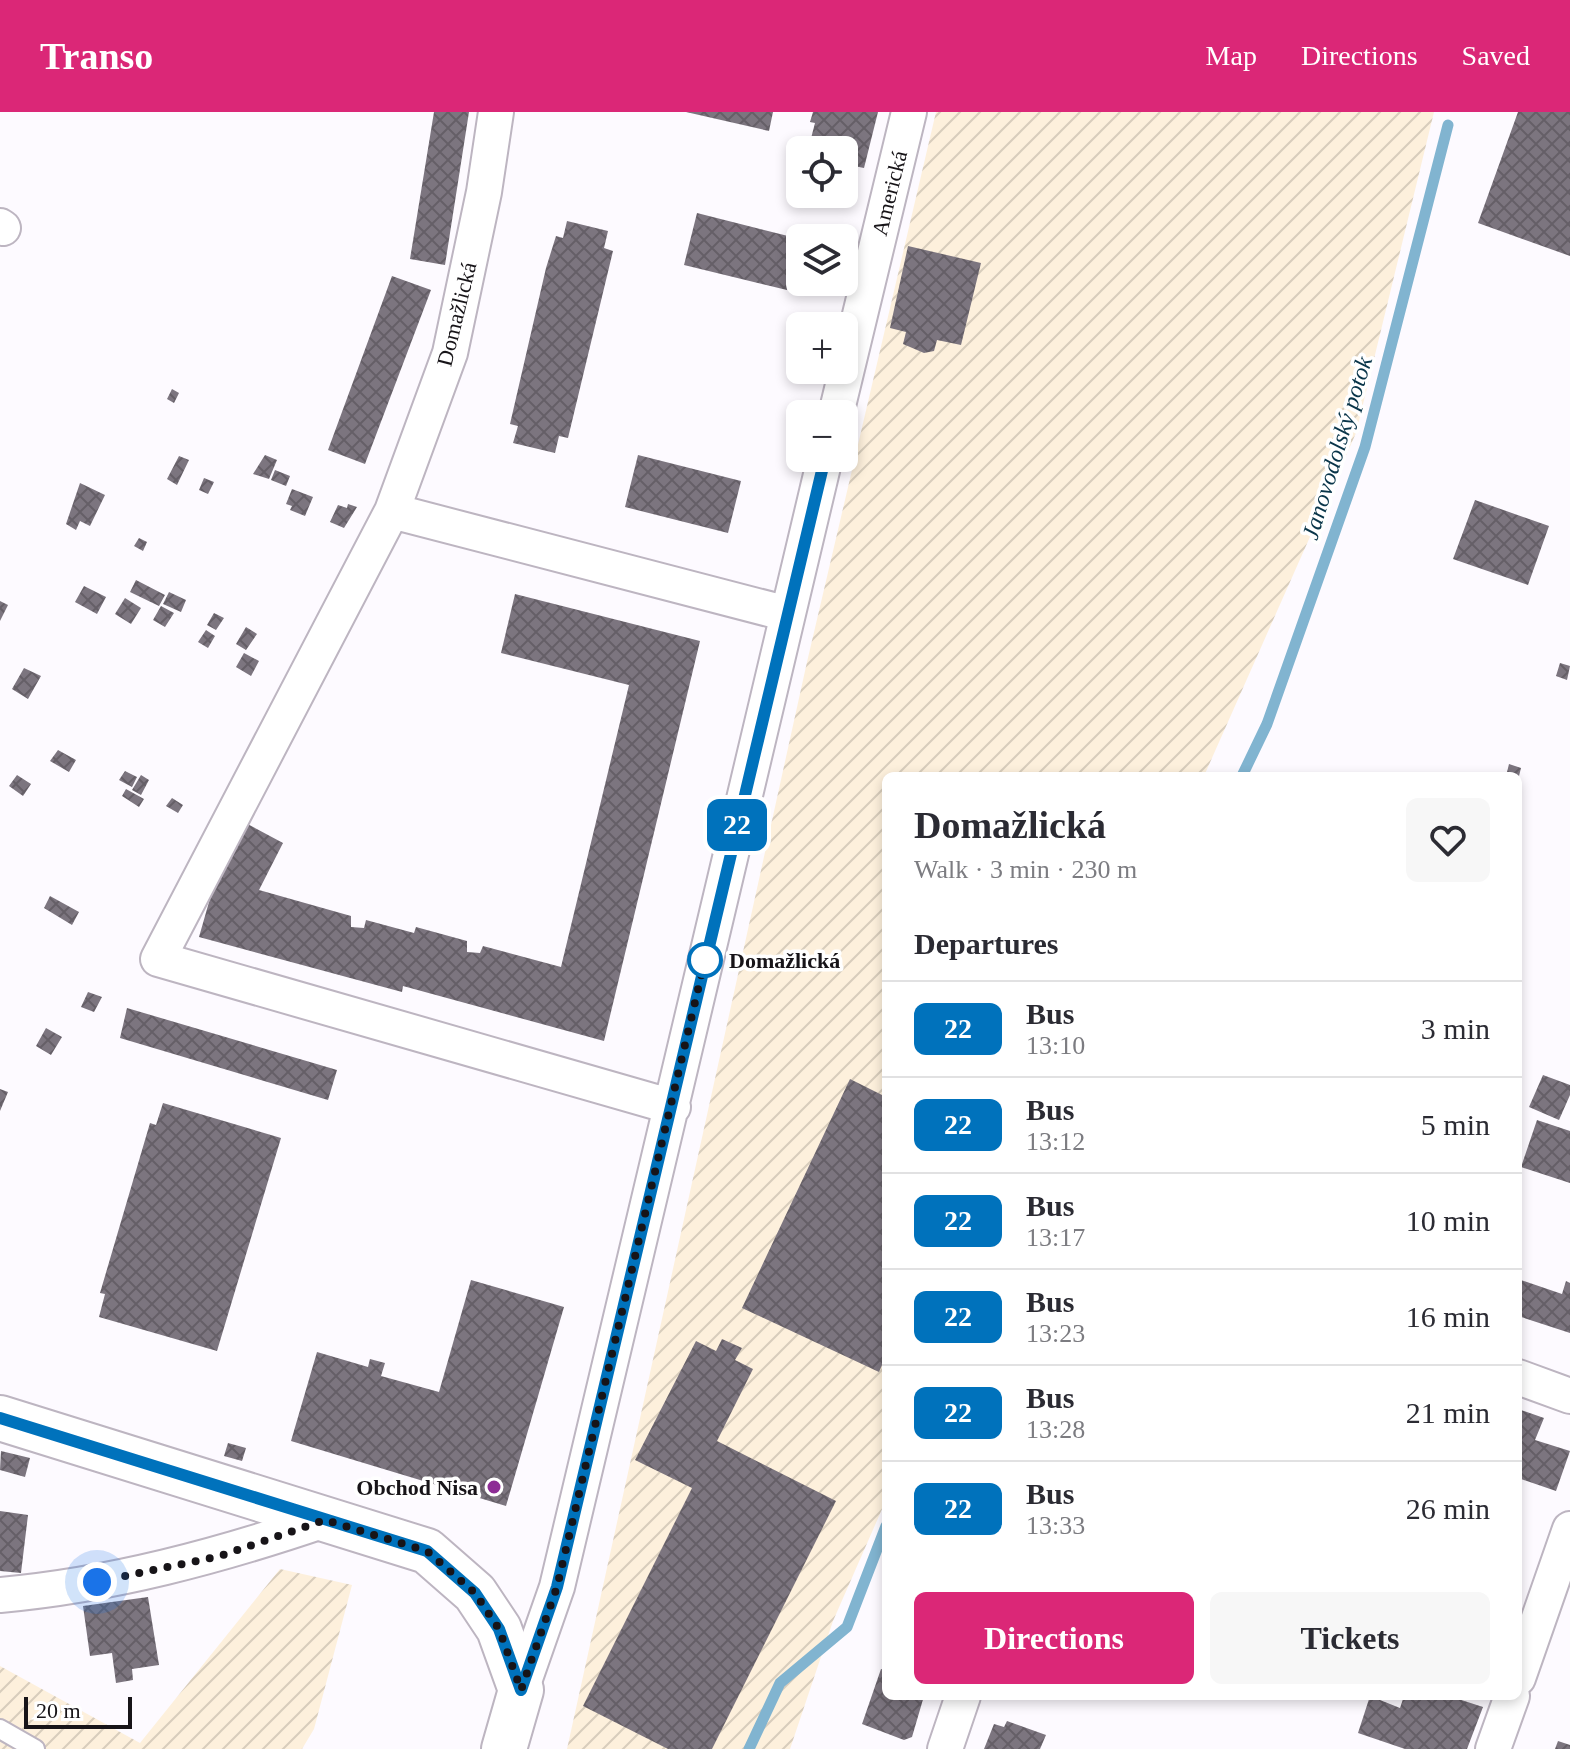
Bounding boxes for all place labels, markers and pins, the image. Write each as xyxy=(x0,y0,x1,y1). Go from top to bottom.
marker: Domažlická xyxy=(688,943,722,977)
place label: Domažlická xyxy=(729,948,840,973)
place label: Obchod Nisa xyxy=(356,1475,478,1500)
marker: Obchod Nisa xyxy=(485,1478,503,1496)

